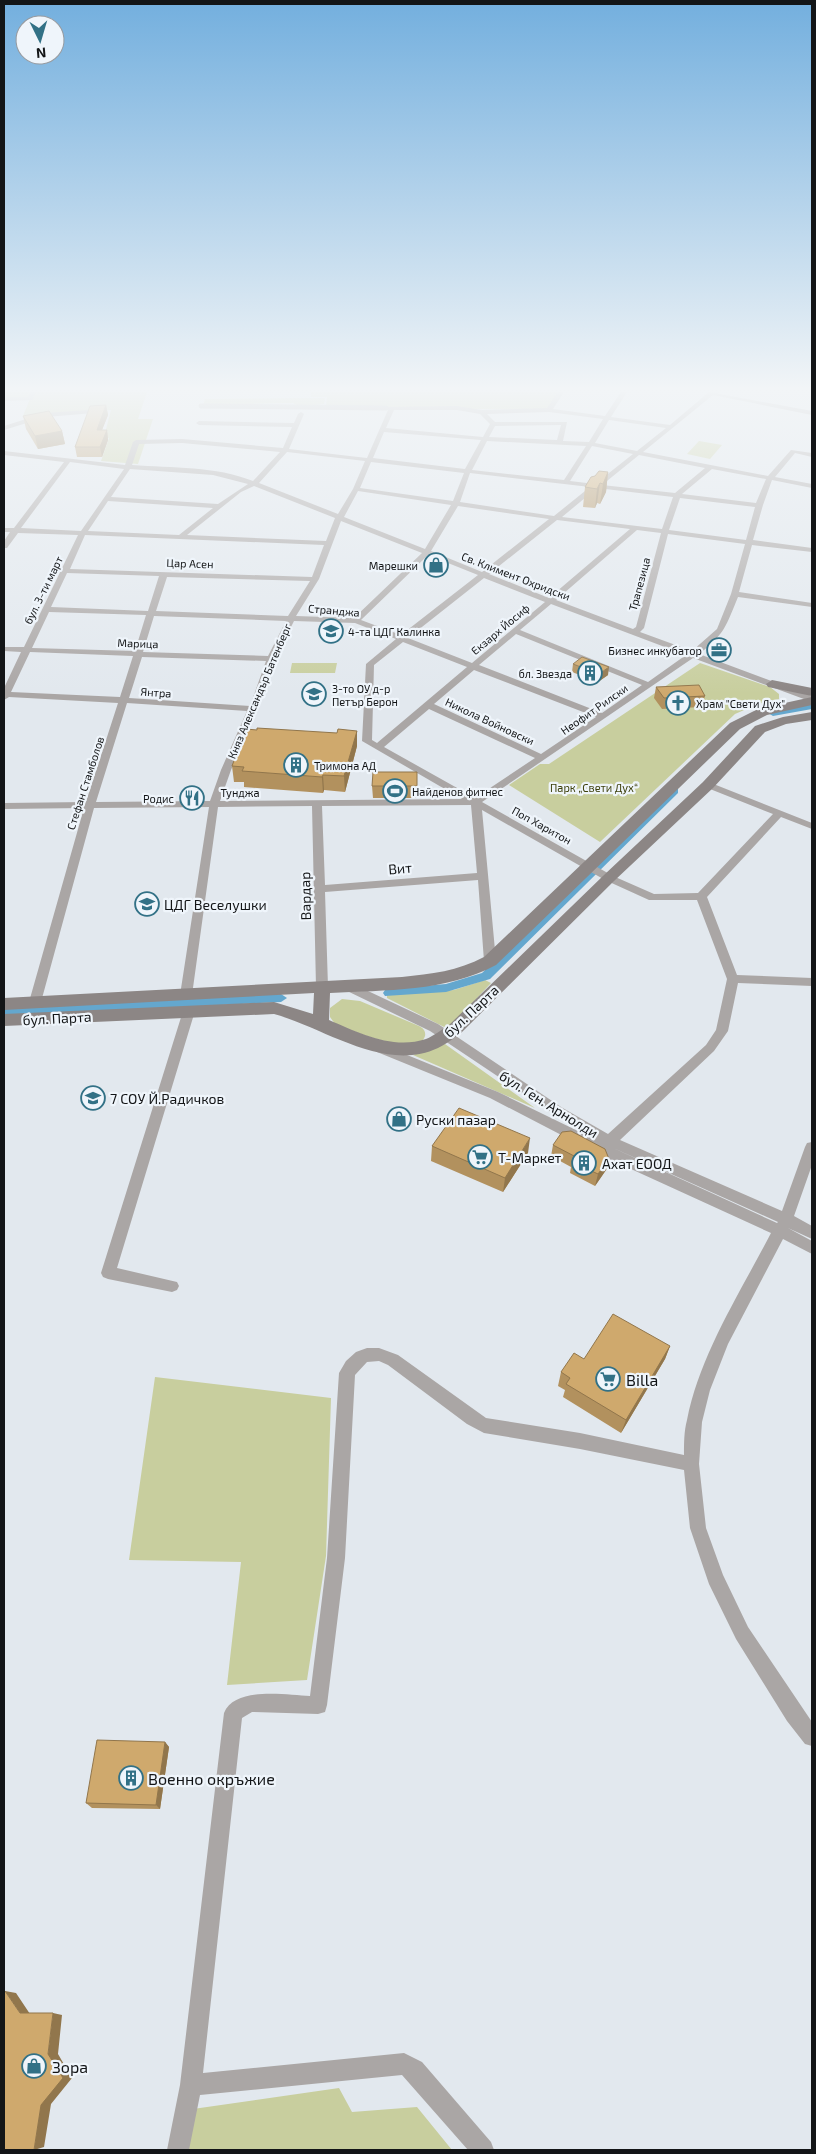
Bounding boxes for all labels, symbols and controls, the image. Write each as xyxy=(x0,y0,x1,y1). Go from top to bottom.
north arrow xyxy=(15,15,65,65)
text: N xyxy=(35,45,47,62)
street label: Св. Климент Охридски xyxy=(460,549,572,603)
shop icon: Марешки xyxy=(423,552,449,578)
street label: бул. 3-ти март xyxy=(21,553,66,627)
street label: Цар Асен xyxy=(166,556,214,570)
street label: Трапезица xyxy=(626,556,652,612)
place label: Марешки xyxy=(369,559,418,572)
street label: Странджа xyxy=(308,601,360,619)
street label: Екзарх Йосиф xyxy=(468,601,532,657)
school or university icon: 4-та ЦДГ Калинка xyxy=(318,618,344,644)
street label: Княз Александър Батенберг xyxy=(225,621,293,761)
place label: 4-та ЦДГ Калинка xyxy=(348,625,440,638)
street label: Марица xyxy=(117,636,159,650)
office icon: Бизнес инкубатор xyxy=(706,637,732,663)
place label: Бизнес инкубатор xyxy=(608,644,702,658)
building icon: бл. Звезда xyxy=(577,660,603,686)
place label: бл. Звезда xyxy=(519,667,572,680)
school or university icon: 3-то ОУ д-р Петър Берон xyxy=(301,681,327,707)
street label: Неофит Рилски xyxy=(558,681,630,737)
place label: 3-то ОУ д-р Петър Берон xyxy=(332,682,398,708)
street label: Янтра xyxy=(140,684,172,700)
church icon: Храм "Свети Дух" xyxy=(665,690,691,716)
street label: Никола Войновски xyxy=(443,695,537,747)
place label: Храм "Свети Дух" xyxy=(696,697,785,711)
street label: Стефан Стамболов xyxy=(64,735,106,831)
building icon: Тримона АД xyxy=(283,752,309,778)
place label: Тримона АД xyxy=(314,759,377,772)
sports icon: Найденов фитнес xyxy=(382,778,408,804)
park label: Парк „Свети Дух“ xyxy=(550,781,638,795)
restaurant icon: Родис xyxy=(179,785,205,811)
place label: Найденов фитнес xyxy=(412,785,503,798)
street label: Тунджа xyxy=(220,786,260,800)
place label: Родис xyxy=(143,792,174,805)
street label: Поп Харитон xyxy=(510,803,574,847)
street label: Вит xyxy=(387,858,413,878)
street label: Вардар xyxy=(296,872,314,920)
school or university icon: ЦДГ Веселушки xyxy=(134,891,160,917)
place label: ЦДГ Веселушки xyxy=(164,896,267,913)
street label: бул. Парта xyxy=(440,981,502,1041)
street label: бул. Парта xyxy=(22,1008,92,1028)
street label: бул. Ген. Арнолди xyxy=(496,1067,602,1141)
school or university icon: 7 СОУ Й.Радичков xyxy=(80,1085,106,1111)
place label: 7 СОУ Й.Радичков xyxy=(110,1090,224,1107)
shop icon: Руски пазар xyxy=(386,1106,412,1132)
place label: Руски пазар xyxy=(416,1111,496,1128)
supermarket icon: Т-Маркет xyxy=(467,1144,493,1170)
place label: Т-Маркет xyxy=(498,1149,562,1166)
building icon: Ахат ЕООД xyxy=(571,1150,597,1176)
place label: Ахат ЕООД xyxy=(602,1155,672,1172)
supermarket icon: Billa xyxy=(595,1366,621,1392)
place label: Billa xyxy=(626,1370,658,1389)
building icon: Военно окръжие xyxy=(118,1765,144,1791)
place label: Военно окръжие xyxy=(148,1769,275,1788)
shop icon: Зора xyxy=(21,2053,47,2079)
place label: Зора xyxy=(52,2057,88,2076)

